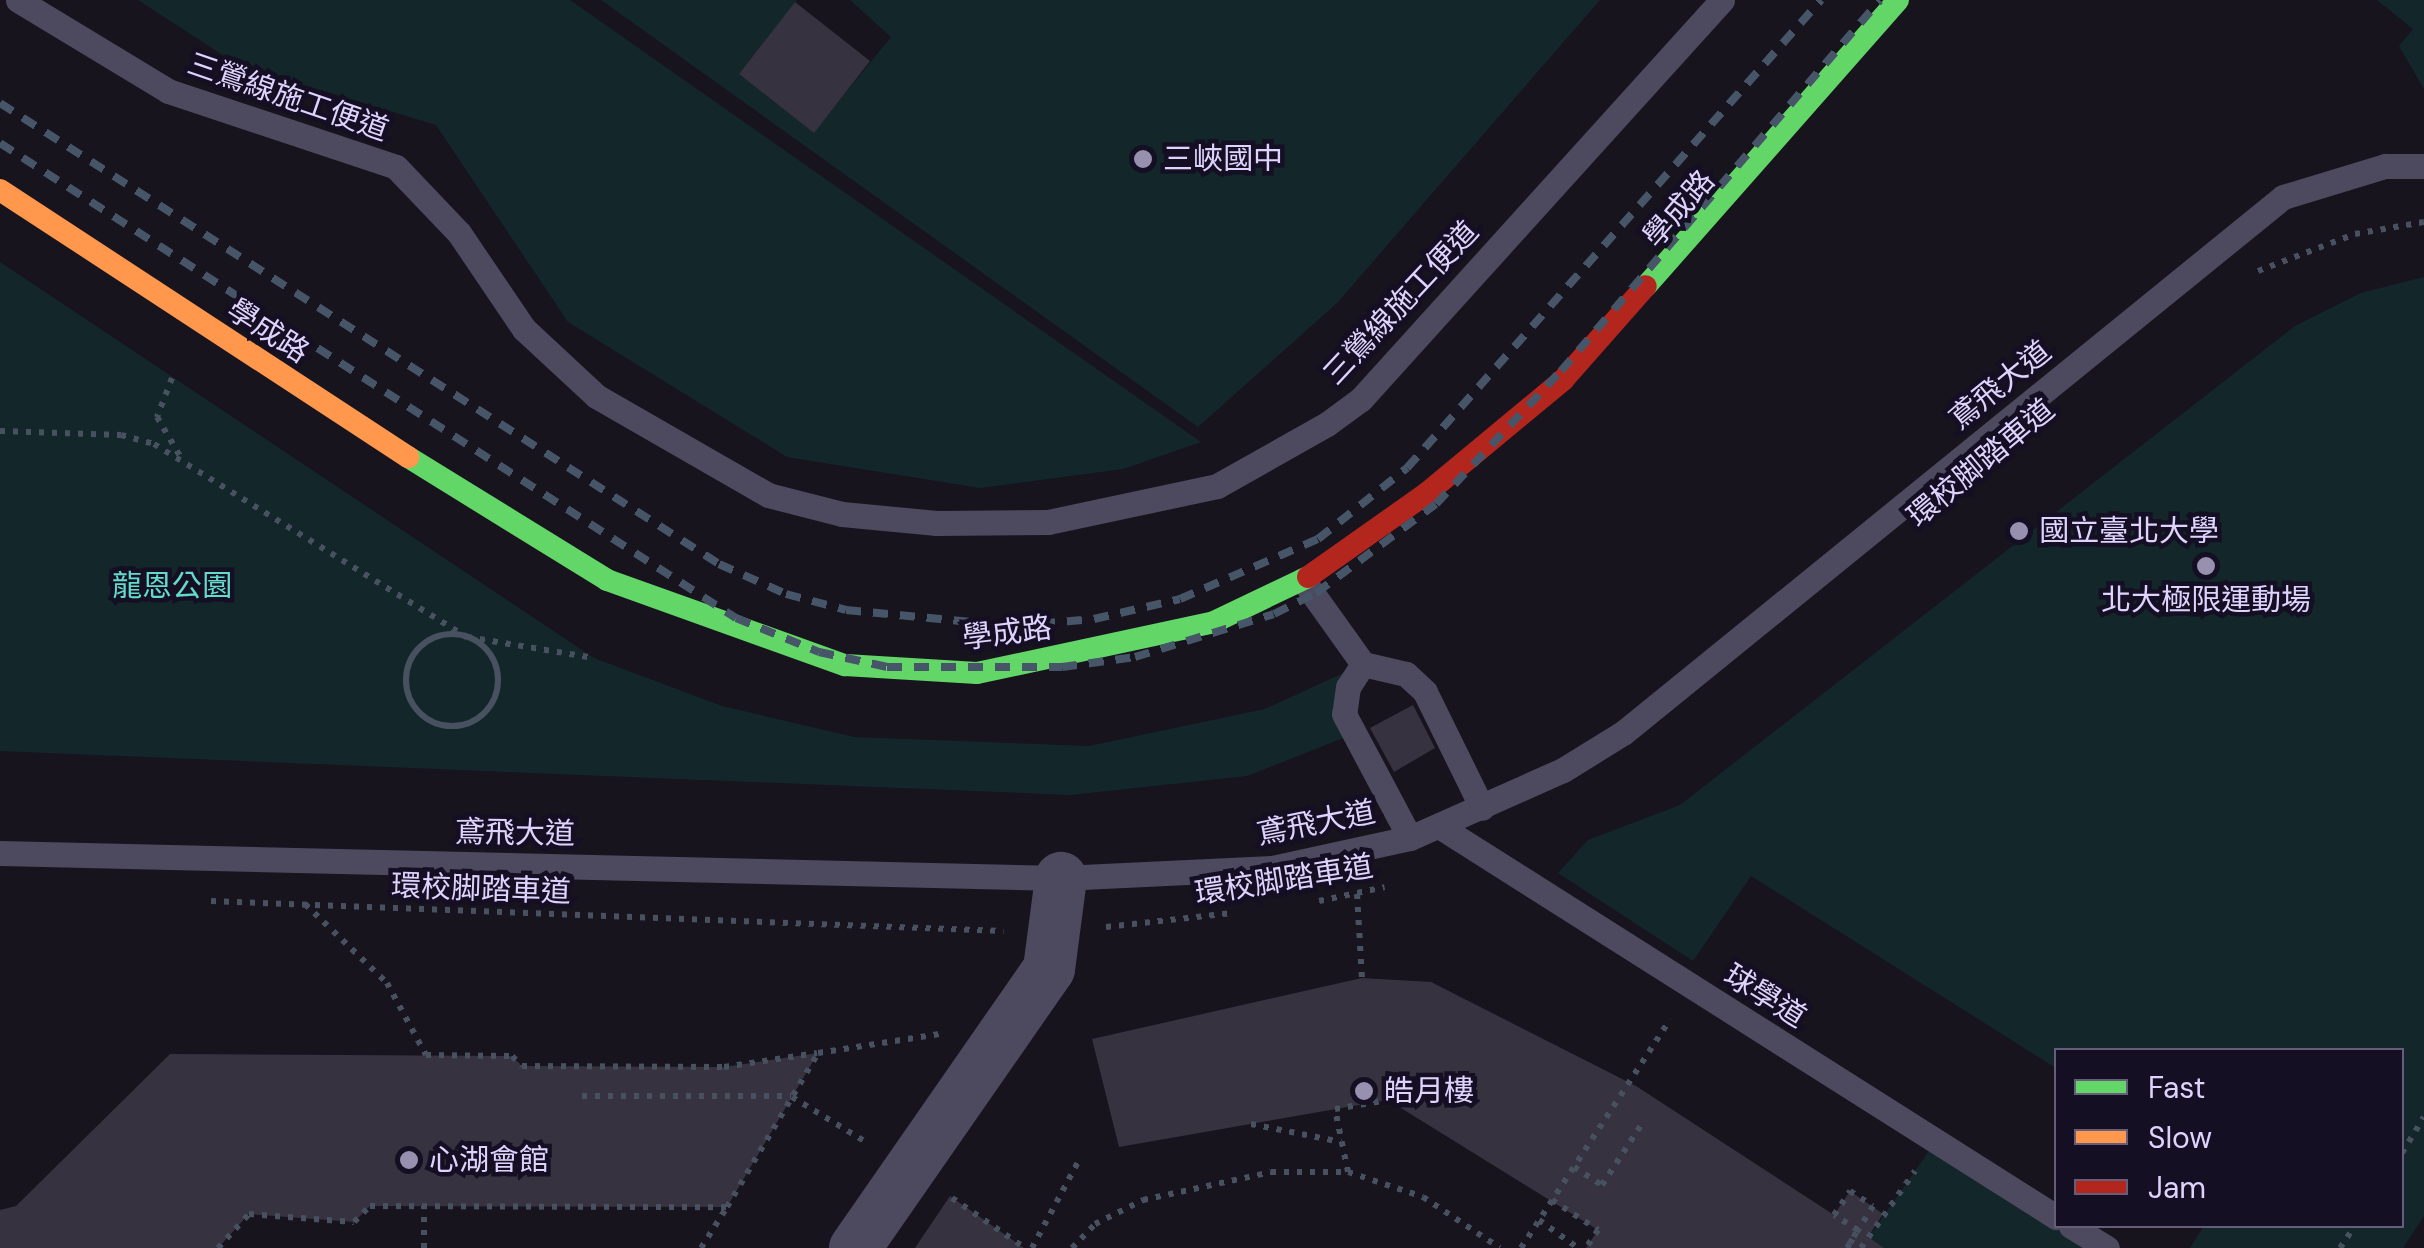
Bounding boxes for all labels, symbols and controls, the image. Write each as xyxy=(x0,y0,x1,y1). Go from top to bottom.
street label: 三鶯線施工便道 xyxy=(183,46,393,148)
place label: 三峽國中 xyxy=(1163,141,1283,177)
marker: 三峽國中 xyxy=(1132,148,1154,170)
street label: 學成路 xyxy=(1636,163,1722,255)
street label: 三鶯線施工便道 xyxy=(1316,214,1486,392)
street label: 學成路 xyxy=(220,291,316,371)
street label: 鳶飛大道 xyxy=(1942,333,2058,437)
street label: 環校脚踏車道 xyxy=(1900,391,2062,535)
place label: 國立臺北大學 xyxy=(2039,513,2219,549)
marker: 國立臺北大學 xyxy=(2008,520,2030,542)
marker: 北大極限運動場 xyxy=(2195,555,2217,577)
park label: 龍恩公園 xyxy=(112,568,232,604)
place label: 北大極限運動場 xyxy=(2101,582,2311,618)
street label: 學成路 xyxy=(960,610,1054,656)
street label: 鳶飛大道 xyxy=(1254,794,1378,852)
street label: 鳶飛大道 xyxy=(455,814,575,852)
street label: 環校脚踏車道 xyxy=(1192,848,1376,912)
street label: 環校脚踏車道 xyxy=(390,868,572,910)
street label: 球學道 xyxy=(1717,957,1813,1035)
legend xyxy=(2054,1048,2404,1228)
text: Fast xyxy=(2148,1068,2206,1107)
place label: 皓月樓 xyxy=(1384,1073,1474,1109)
marker: 皓月樓 xyxy=(1353,1080,1375,1102)
text: Slow xyxy=(2148,1118,2212,1157)
place label: 心湖會館 xyxy=(429,1142,549,1178)
marker: 心湖會館 xyxy=(398,1149,420,1171)
text: Jam xyxy=(2148,1168,2206,1207)

